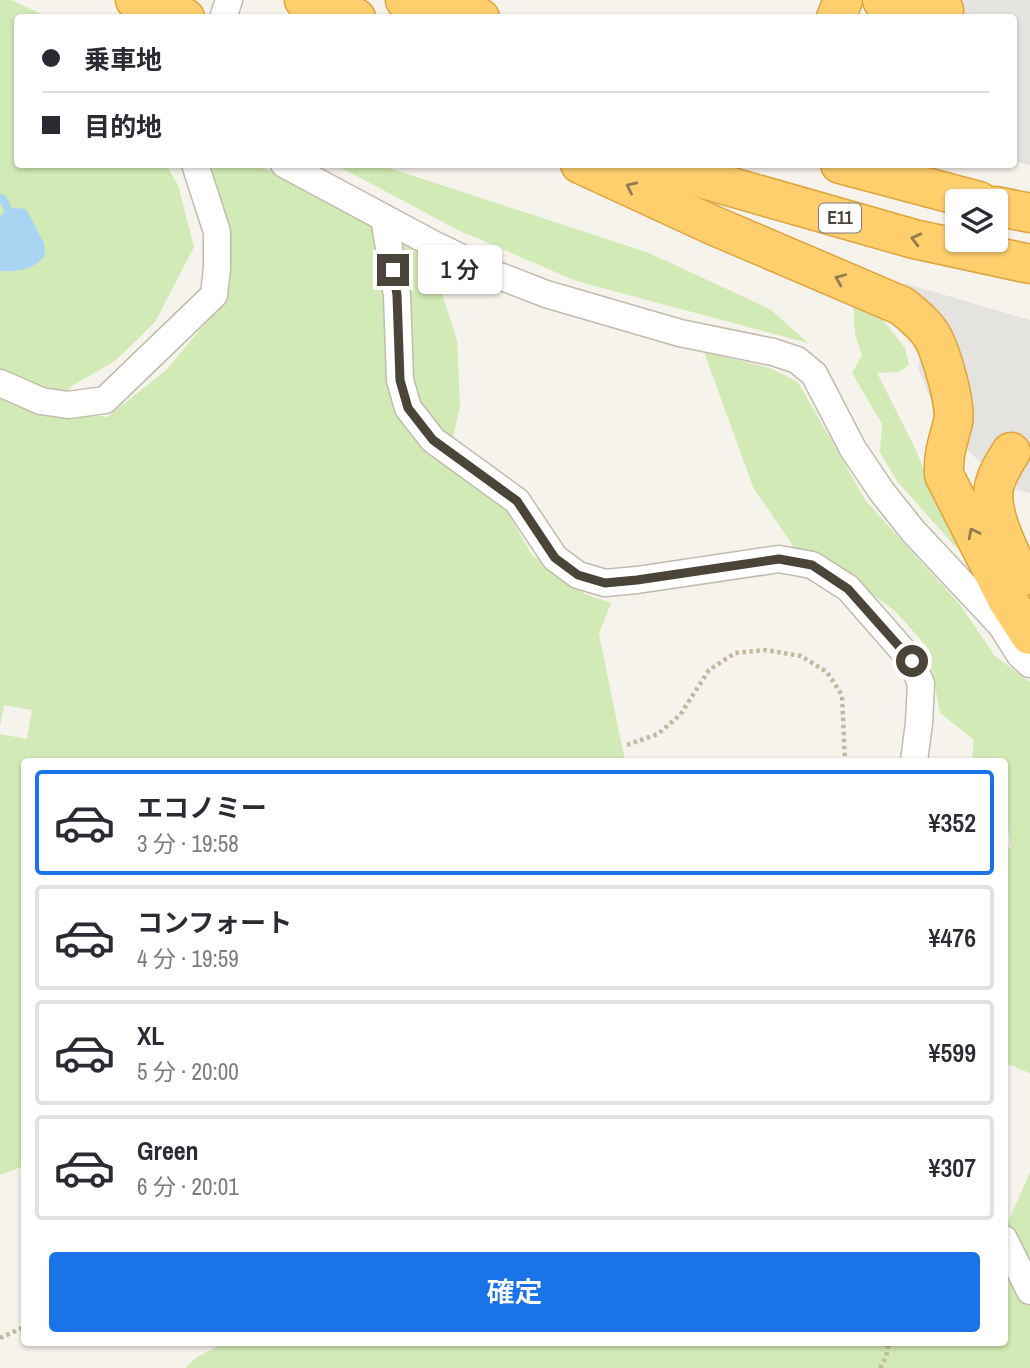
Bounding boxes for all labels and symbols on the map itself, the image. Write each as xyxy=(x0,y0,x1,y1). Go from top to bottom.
one-way arrow xyxy=(626,181,639,195)
road number: E11 xyxy=(819,204,861,232)
one-way arrow xyxy=(910,233,922,247)
callout: 1 分 xyxy=(418,246,502,294)
route end xyxy=(377,254,409,286)
one-way arrow xyxy=(834,273,847,287)
one-way arrow xyxy=(968,528,982,540)
route start xyxy=(896,645,928,677)

